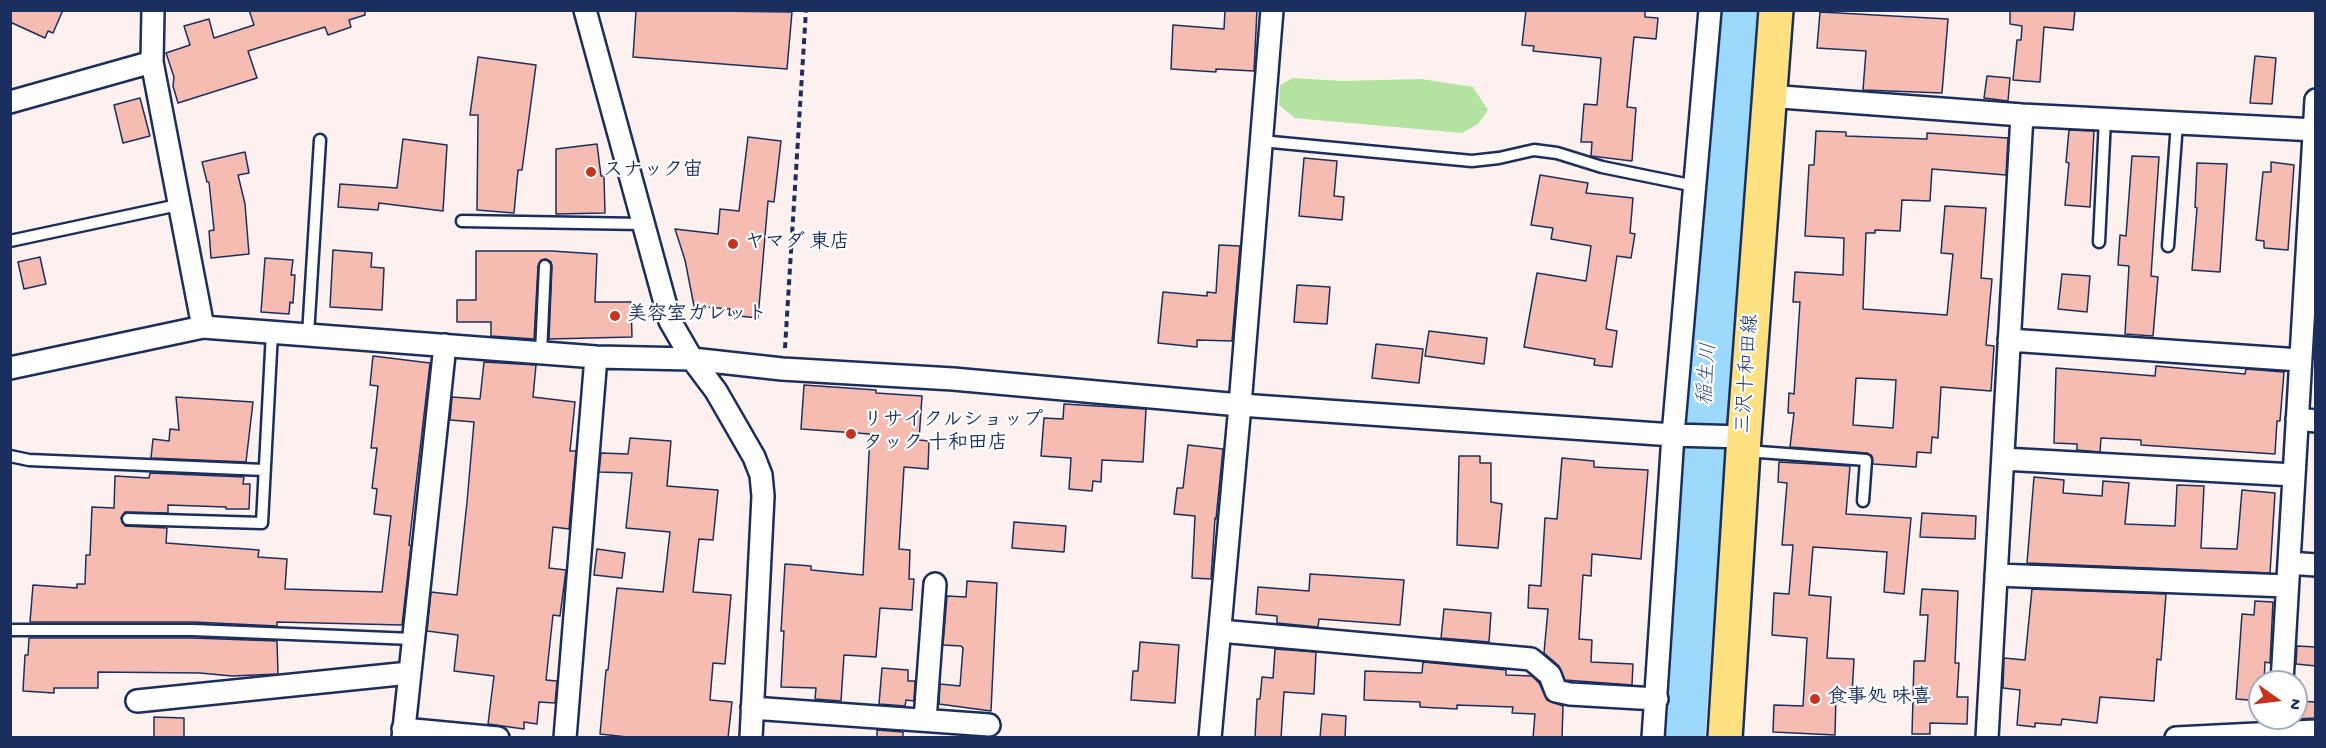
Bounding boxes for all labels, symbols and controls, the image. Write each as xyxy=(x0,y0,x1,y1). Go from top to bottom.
place label: スナック宙 xyxy=(603,160,703,184)
marker: スナック宙 xyxy=(584,165,598,179)
place label: ヤマダ 東店 xyxy=(745,232,850,256)
marker: ヤマダ 東店 xyxy=(726,237,740,251)
place label: 美容室ガレット xyxy=(627,304,767,328)
marker: 美容室ガレット xyxy=(608,309,622,323)
street label: 三沢十和田線 xyxy=(1733,313,1765,435)
water label: 稲生川 xyxy=(1694,342,1724,406)
place label: リサイクルショップ タック 十和田店 xyxy=(863,410,1043,457)
marker: リサイクルショップ タック 十和田店 xyxy=(844,427,858,441)
north arrow xyxy=(2248,670,2308,730)
place label: 食事処 味喜 xyxy=(1827,687,1932,711)
marker: 食事処 味喜 xyxy=(1808,692,1822,706)
text: N xyxy=(2284,697,2304,711)

